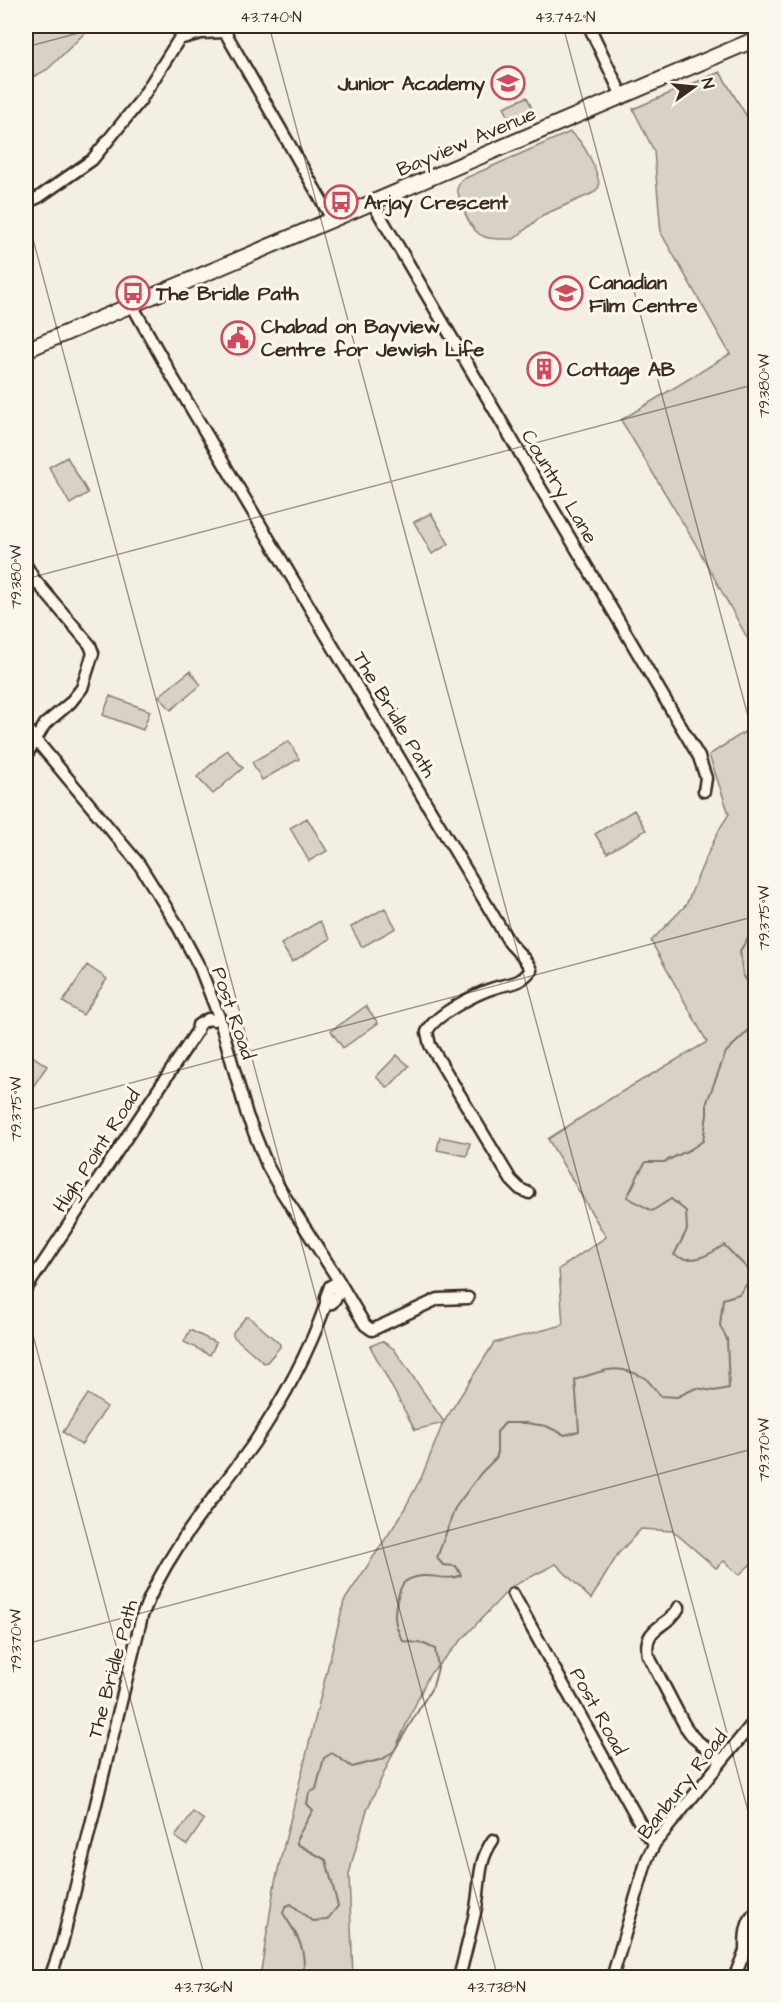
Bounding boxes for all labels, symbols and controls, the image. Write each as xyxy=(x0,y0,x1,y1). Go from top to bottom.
text: 43.740°N xyxy=(240,7,302,28)
text: 43.742°N xyxy=(535,7,595,28)
north arrow xyxy=(664,57,724,117)
school or university icon: Junior Academy xyxy=(490,65,526,101)
place label: Junior Academy xyxy=(337,70,485,99)
text: N xyxy=(696,76,719,91)
street label: Bayview Avenue xyxy=(392,100,541,185)
bus stop icon: Arjay Crescent xyxy=(323,184,359,220)
place label: Arjay Crescent xyxy=(364,189,509,218)
place label: Canadian Film Centre xyxy=(589,269,698,320)
bus stop icon: The Bridle Path xyxy=(115,275,151,311)
school or university icon: Canadian Film Centre xyxy=(548,275,584,311)
place label: The Bridle Path xyxy=(155,280,300,308)
place label: Chabad on Bayview Centre for Jewish Life xyxy=(261,313,484,364)
public building icon: Chabad on Bayview Centre for Jewish Life xyxy=(220,320,256,356)
building icon: Cottage AB xyxy=(526,351,562,387)
text: 79.380°W xyxy=(754,354,775,418)
place label: Cottage AB xyxy=(567,356,676,385)
street label: Country Lane xyxy=(513,424,604,549)
text: 79.380°W xyxy=(6,545,27,609)
street label: The Bridle Path xyxy=(345,646,443,783)
text: 79.375°W xyxy=(754,886,775,950)
street label: Post Road xyxy=(204,963,262,1063)
text: 79.375°W xyxy=(6,1077,27,1141)
street label: High Point Road xyxy=(46,1083,148,1218)
text: 79.370°W xyxy=(754,1418,775,1482)
street label: The Bridle Path xyxy=(81,1597,145,1742)
text: 79.370°W xyxy=(6,1609,27,1673)
street label: Post Road xyxy=(563,1663,634,1760)
street label: Banbury Road xyxy=(631,1724,735,1846)
text: 43.736°N xyxy=(174,1977,232,1998)
text: 43.738°N xyxy=(466,1977,526,1998)

